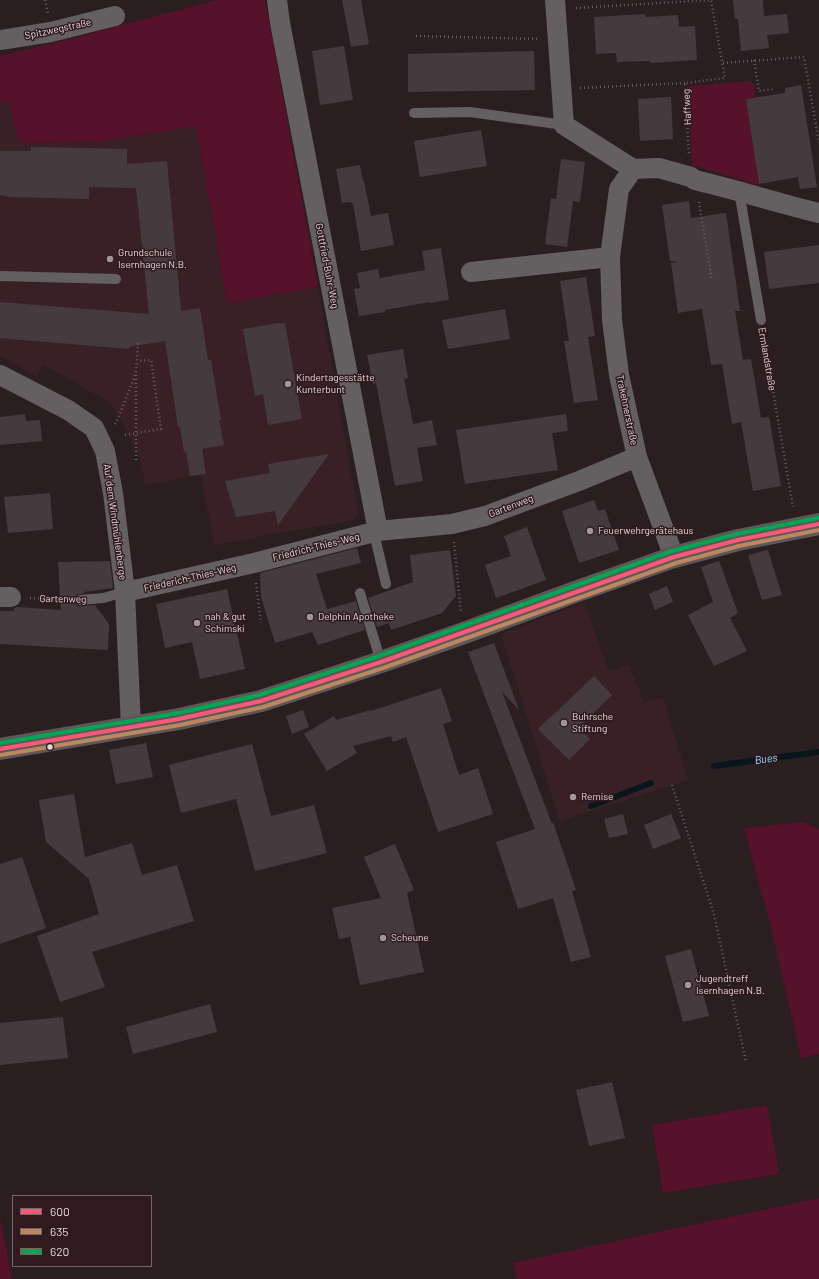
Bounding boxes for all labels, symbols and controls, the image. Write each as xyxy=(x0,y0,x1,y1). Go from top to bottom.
street label: Spitzwegstraße xyxy=(24,16,92,42)
street label: Haffweg xyxy=(680,88,694,126)
street label: Gottfried-Buhr-Weg xyxy=(313,222,341,310)
place label: Grundschule Isernhagen N.B. xyxy=(118,247,187,270)
marker: Grundschule Isernhagen N.B. xyxy=(105,254,115,264)
street label: Ermlandstraße xyxy=(756,326,778,392)
place label: Kindertagesstätte Kunterbunt xyxy=(296,372,375,396)
street label: Trakehnerstraße xyxy=(614,374,640,446)
marker: Kindertagesstätte Kunterbunt xyxy=(283,379,293,389)
street label: Auf dem Windmühlenberge xyxy=(101,463,129,581)
street label: Gartenweg xyxy=(487,492,535,520)
place label: Feuerwehrgerätehaus xyxy=(598,525,693,537)
marker: Feuerwehrgerätehaus xyxy=(585,526,595,536)
street label: Friedrich-Thies-Weg xyxy=(271,530,361,564)
street label: Friederich-Thies-Weg xyxy=(143,562,237,594)
street label: Gartenweg xyxy=(40,593,86,605)
place label: nah & gut Schimski xyxy=(205,611,246,634)
place label: Delphin Apotheke xyxy=(318,611,394,623)
marker: Delphin Apotheke xyxy=(305,612,315,622)
marker: nah & gut Schimski xyxy=(192,618,202,628)
place label: Buhrsche Stiftung xyxy=(572,711,613,734)
marker: Buhrsche Stiftung xyxy=(559,718,569,728)
unlabelled marker xyxy=(45,742,55,752)
water label: Bues xyxy=(754,751,778,767)
place label: Remise xyxy=(581,791,613,803)
marker: Remise xyxy=(568,792,578,802)
place label: Scheune xyxy=(391,932,429,944)
marker: Scheune xyxy=(378,933,388,943)
place label: Jugendtreff Isernhagen N.B. xyxy=(696,973,765,996)
marker: Jugendtreff Isernhagen N.B. xyxy=(683,980,693,990)
legend xyxy=(12,1195,152,1267)
text: 600 xyxy=(50,1204,70,1218)
text: 635 xyxy=(50,1224,69,1238)
text: 620 xyxy=(50,1244,69,1258)

